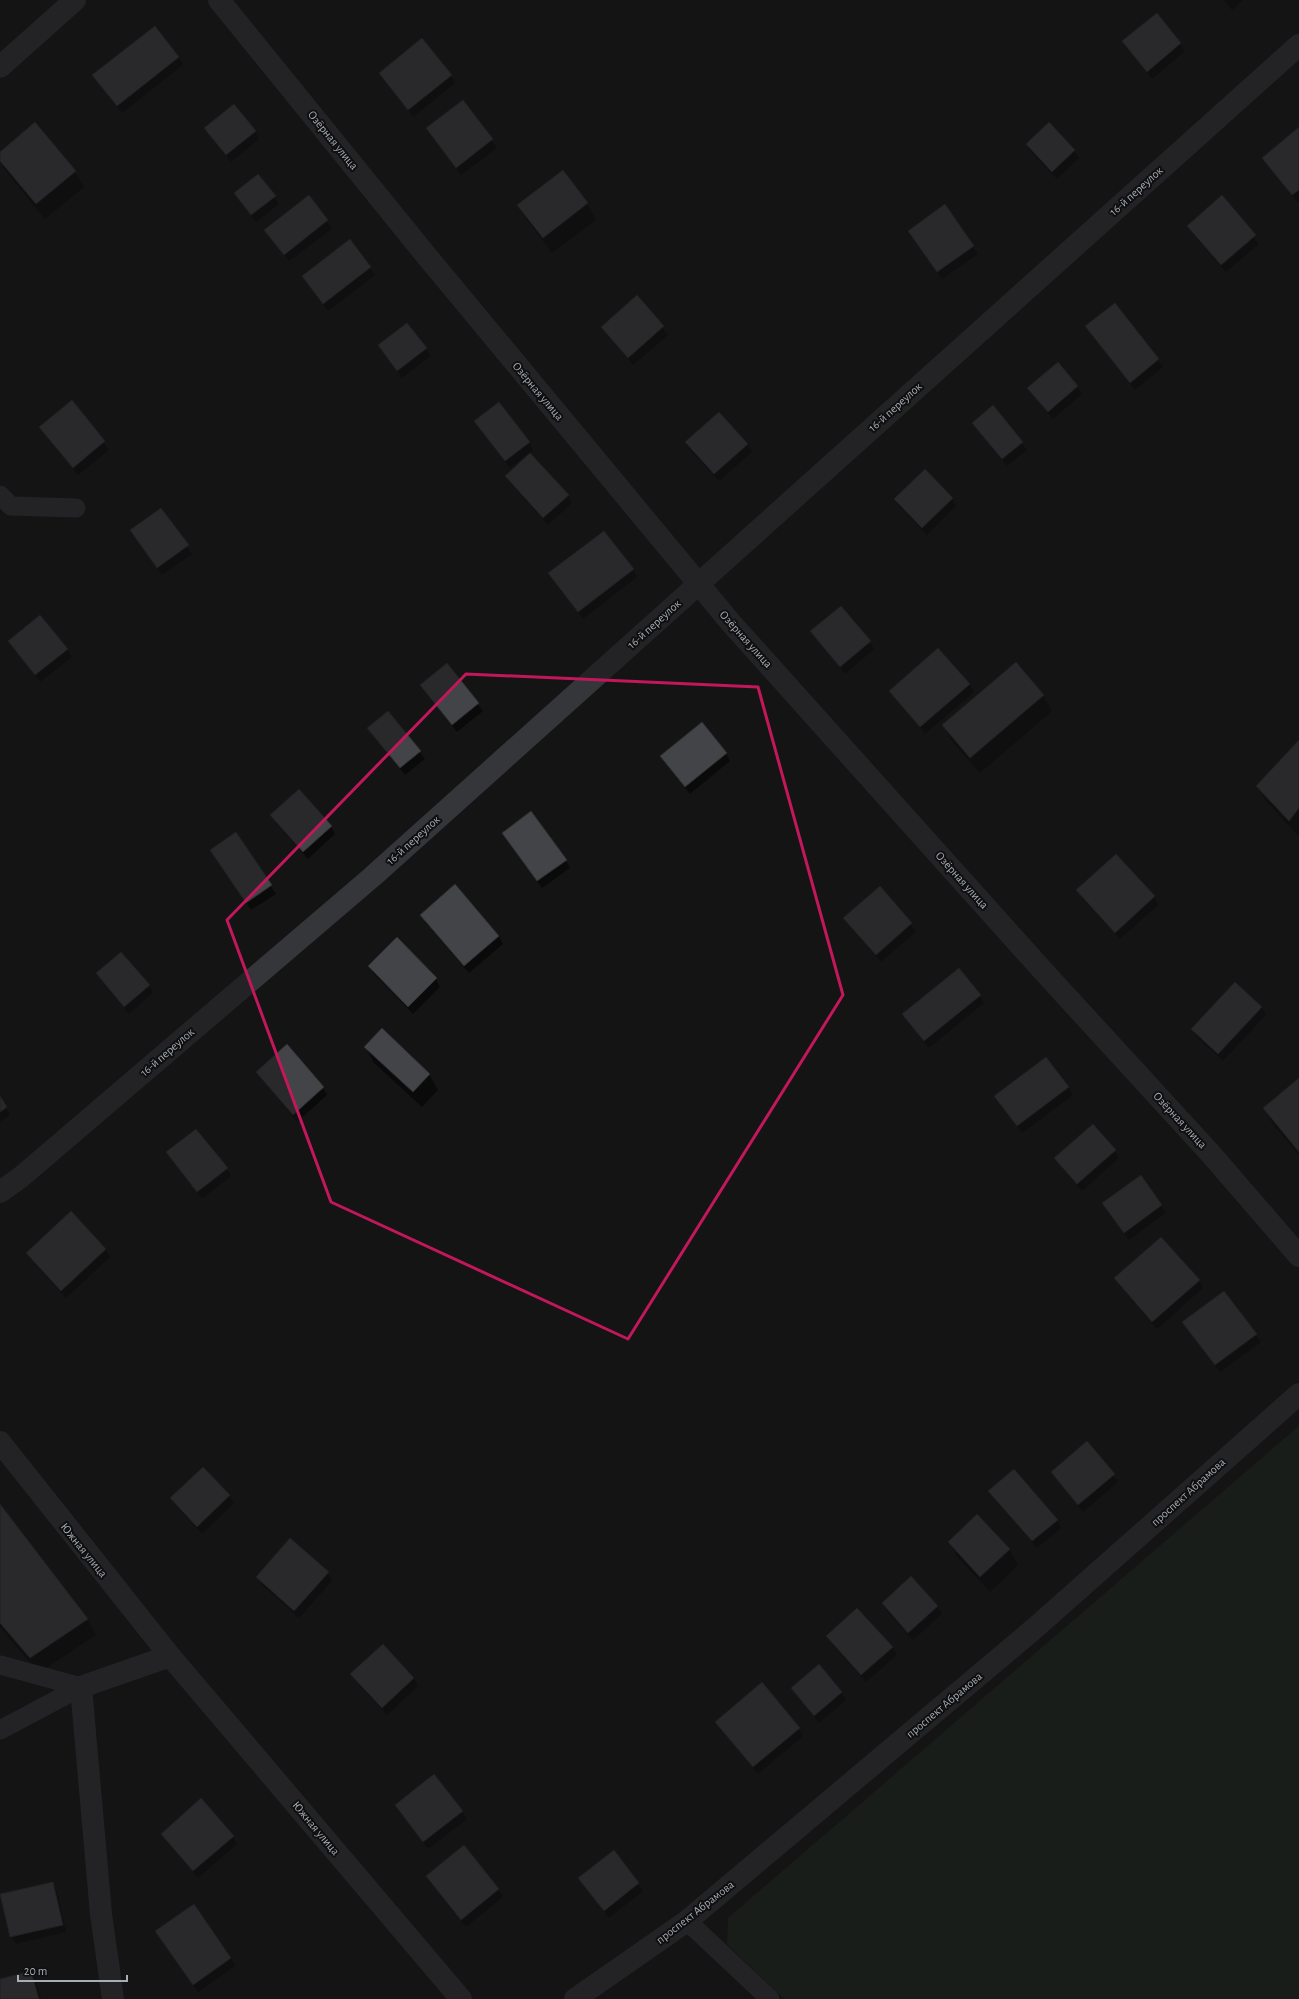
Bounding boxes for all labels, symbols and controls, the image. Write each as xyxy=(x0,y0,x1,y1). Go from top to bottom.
street label: Озёрная улица xyxy=(305,108,361,173)
street label: 16-й переулок xyxy=(1107,164,1166,219)
street label: Озёрная улица xyxy=(509,359,566,424)
street label: 16-й переулок xyxy=(866,380,925,435)
street label: 16-й переулок xyxy=(625,597,684,652)
street label: Озёрная улица xyxy=(717,608,775,671)
street label: 16-й переулок xyxy=(384,813,443,868)
street label: Озёрная улица xyxy=(933,849,991,912)
street label: 16-й переулок xyxy=(138,1025,197,1079)
street label: Озёрная улица xyxy=(1150,1089,1209,1152)
street label: проспект Абрамова xyxy=(1149,1455,1228,1528)
street label: Южная улица xyxy=(58,1520,110,1581)
street label: проспект Абрамова xyxy=(904,1670,985,1740)
street label: Южная улица xyxy=(289,1799,342,1858)
street label: проспект Абрамова xyxy=(654,1878,737,1946)
scale bar xyxy=(18,1957,127,1983)
text: 20 m xyxy=(24,1965,47,1977)

